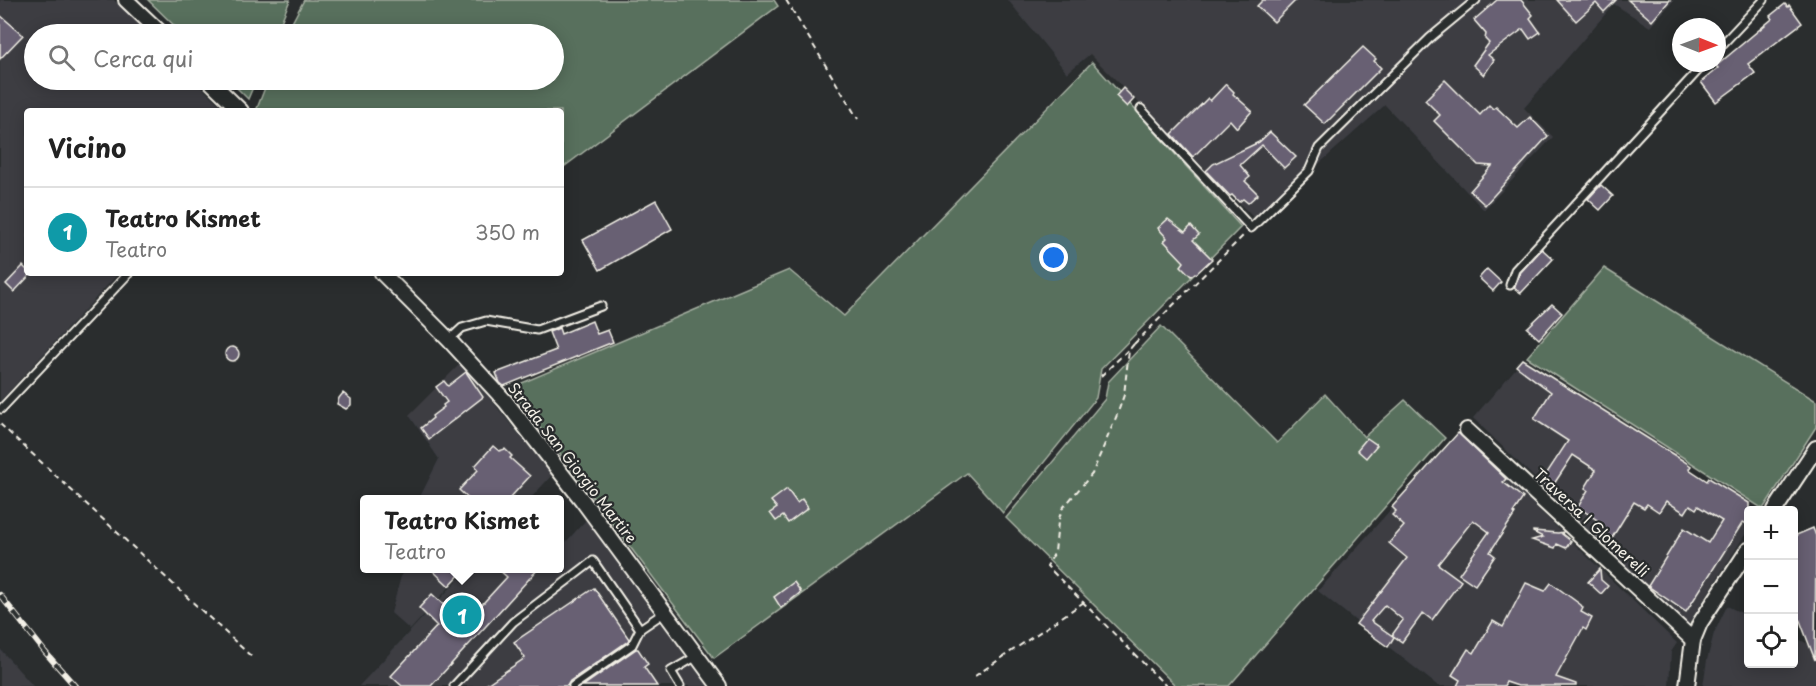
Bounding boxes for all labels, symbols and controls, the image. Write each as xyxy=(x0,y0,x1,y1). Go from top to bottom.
north arrow xyxy=(1672,18,1726,72)
search box xyxy=(24,24,564,90)
icon: search xyxy=(45,41,78,74)
text: Cerca qui xyxy=(93,41,193,74)
text: Vicino xyxy=(48,128,126,167)
text: Teatro Kismet xyxy=(105,201,261,234)
text: 1 xyxy=(63,217,72,247)
text: 350 m xyxy=(475,217,540,247)
text: Teatro xyxy=(105,234,167,264)
your location xyxy=(1039,243,1068,272)
street label: Strada San Giorgio Martire xyxy=(503,377,643,548)
street label: Traversa I Glomerelli xyxy=(1529,462,1655,582)
popup xyxy=(360,495,564,573)
text: Teatro Kismet xyxy=(384,503,540,536)
map controls xyxy=(1744,506,1798,668)
button: + xyxy=(1744,506,1798,560)
text: Teatro xyxy=(384,536,446,566)
button: − xyxy=(1744,560,1798,614)
pin: 1 xyxy=(442,592,482,638)
button: locate xyxy=(1744,614,1798,668)

